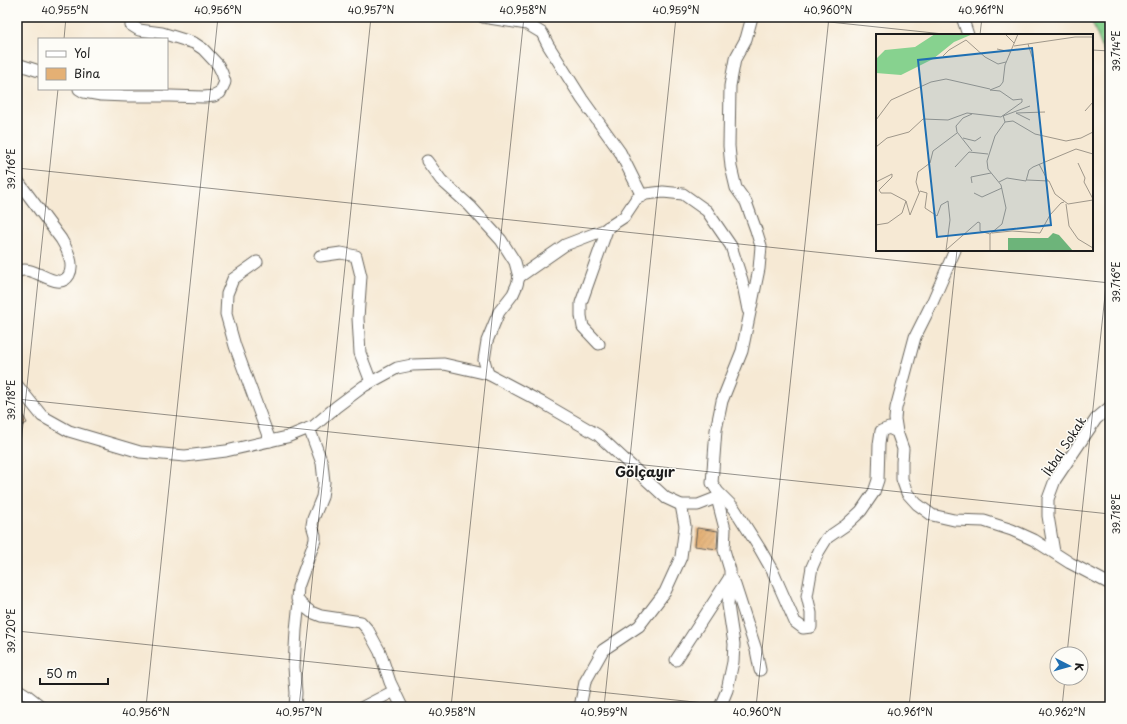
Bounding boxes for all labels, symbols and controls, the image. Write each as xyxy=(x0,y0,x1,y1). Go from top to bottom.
text: 40.955°N xyxy=(41,2,89,17)
text: 40.956°N xyxy=(194,2,242,17)
text: 40.957°N xyxy=(348,2,394,17)
text: 40.958°N xyxy=(499,2,547,17)
text: 40.959°N xyxy=(653,2,700,17)
text: 40.960°N xyxy=(804,2,852,17)
text: 40.961°N xyxy=(958,2,1004,17)
text: 39.714°E xyxy=(1108,31,1123,71)
inset map xyxy=(876,34,1093,251)
legend xyxy=(38,38,168,90)
text: Yol xyxy=(74,44,90,62)
text: Bina xyxy=(74,64,100,82)
text: 39.716°E xyxy=(3,148,18,190)
text: 39.716°E xyxy=(1108,261,1123,303)
text: 39.718°E xyxy=(3,380,18,420)
street label: İkbal Sokak xyxy=(1038,413,1090,479)
district label: Gölçayır xyxy=(615,461,676,482)
text: 39.718°E xyxy=(1108,494,1123,534)
text: 39.720°E xyxy=(3,609,18,653)
north arrow xyxy=(1049,646,1089,686)
scale bar xyxy=(40,660,108,686)
text: K xyxy=(1071,662,1088,672)
text: 50 m xyxy=(46,664,77,682)
text: 40.956°N xyxy=(122,704,170,719)
text: 40.957°N xyxy=(276,704,322,719)
text: 40.958°N xyxy=(428,704,476,719)
text: 40.959°N xyxy=(581,704,628,719)
text: 40.960°N xyxy=(733,704,781,719)
text: 40.961°N xyxy=(887,704,933,719)
text: 40.962°N xyxy=(1038,704,1086,719)

